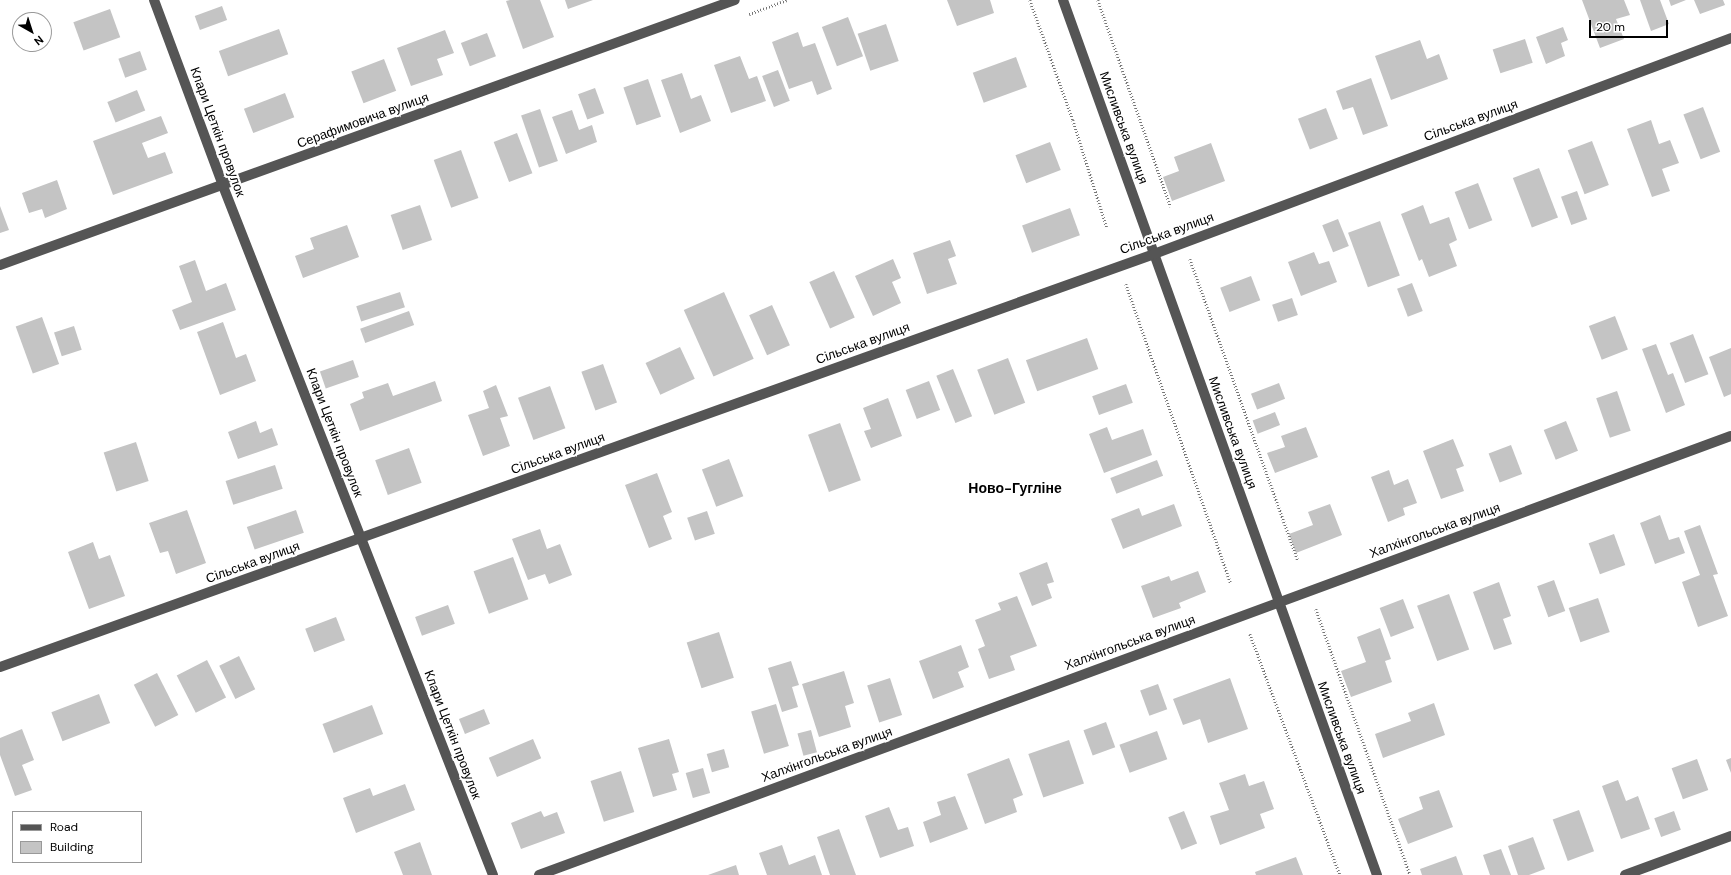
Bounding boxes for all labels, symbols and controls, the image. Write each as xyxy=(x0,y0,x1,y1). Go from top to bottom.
north arrow xyxy=(12,12,52,52)
scale bar xyxy=(1591,12,1670,38)
text: 20 m xyxy=(1596,19,1625,35)
text: N xyxy=(31,33,46,49)
street label: Клари Цеткін провулок xyxy=(186,65,248,199)
street label: Мисливська вулиця xyxy=(1095,70,1151,186)
street label: Серафимовича вулиця xyxy=(295,90,431,152)
street label: Сільська вулиця xyxy=(1422,97,1520,145)
street label: Сільська вулиця xyxy=(1118,210,1216,258)
street label: Сільська вулиця xyxy=(814,320,912,368)
street label: Клари Цеткін провулок xyxy=(302,366,366,500)
street label: Мисливська вулиця xyxy=(1204,375,1260,491)
street label: Сільська вулиця xyxy=(509,430,607,478)
district label: Ново-Гугліне xyxy=(968,480,1062,496)
street label: Халхінгольська вулиця xyxy=(1368,500,1502,562)
street label: Сільська вулиця xyxy=(204,539,302,587)
street label: Халхінгольська вулиця xyxy=(1063,612,1197,674)
street label: Клари Цеткін провулок xyxy=(420,668,484,802)
street label: Мисливська вулиця xyxy=(1313,680,1369,796)
street label: Халхінгольська вулиця xyxy=(760,724,894,786)
legend xyxy=(12,811,142,863)
text: Road xyxy=(50,819,78,835)
text: Building xyxy=(50,839,94,855)

